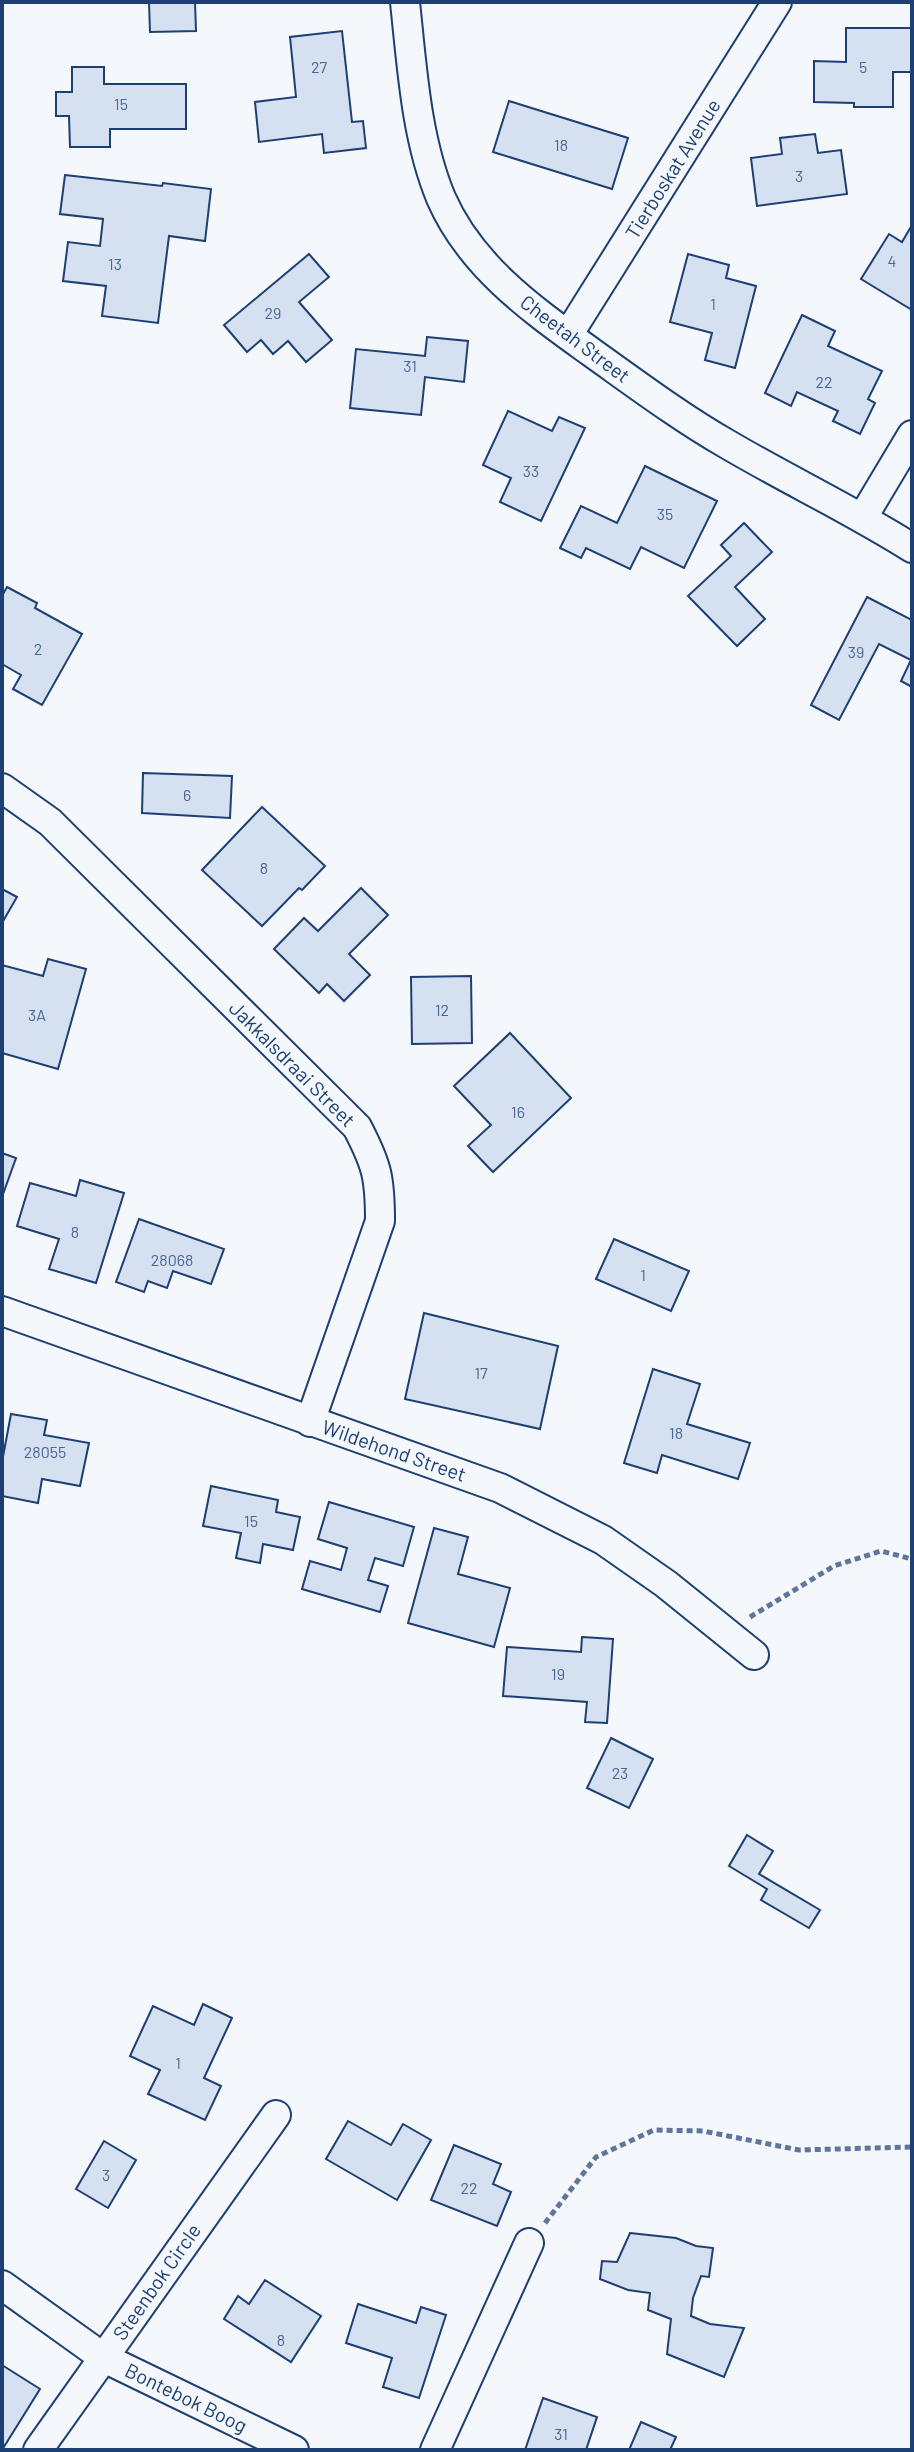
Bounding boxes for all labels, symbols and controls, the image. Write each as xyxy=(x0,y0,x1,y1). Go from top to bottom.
house number: 27 xyxy=(311,57,327,76)
house number: 5 xyxy=(859,57,867,76)
house number: 15 xyxy=(114,94,128,113)
street label: Tierboskat Avenue xyxy=(620,94,725,243)
house number: 18 xyxy=(554,135,568,154)
house number: 3 xyxy=(795,166,803,185)
house number: 4 xyxy=(888,251,896,270)
house number: 13 xyxy=(108,254,122,273)
street label: Cheetah Street xyxy=(516,289,635,387)
house number: 1 xyxy=(710,294,716,313)
house number: 29 xyxy=(265,303,281,322)
house number: 31 xyxy=(403,356,417,375)
house number: 22 xyxy=(815,372,833,391)
house number: 33 xyxy=(523,461,539,480)
house number: 35 xyxy=(657,504,673,523)
house number: 2 xyxy=(34,639,42,658)
house number: 39 xyxy=(848,642,864,661)
house number: 6 xyxy=(183,785,191,804)
house number: 8 xyxy=(260,858,268,877)
street label: Jakkalsdraai Street xyxy=(225,995,361,1131)
house number: 12 xyxy=(435,1000,449,1019)
house number: 3A xyxy=(28,1005,46,1024)
house number: 16 xyxy=(511,1102,525,1121)
house number: 8 xyxy=(71,1222,79,1241)
house number: 28068 xyxy=(151,1250,193,1269)
house number: 1 xyxy=(640,1265,646,1284)
house number: 17 xyxy=(474,1363,488,1382)
street label: Wildehond Street xyxy=(319,1414,469,1486)
house number: 18 xyxy=(669,1423,683,1442)
house number: 28055 xyxy=(24,1442,66,1461)
house number: 15 xyxy=(244,1511,258,1530)
house number: 19 xyxy=(551,1664,565,1683)
house number: 23 xyxy=(612,1763,628,1782)
house number: 1 xyxy=(175,2053,181,2072)
house number: 3 xyxy=(102,2165,110,2184)
house number: 22 xyxy=(460,2178,478,2197)
street label: Steenbok Circle xyxy=(107,2219,205,2344)
house number: 8 xyxy=(277,2330,285,2349)
street label: Bontebok Boog xyxy=(122,2357,251,2437)
house number: 31 xyxy=(554,2424,568,2443)

